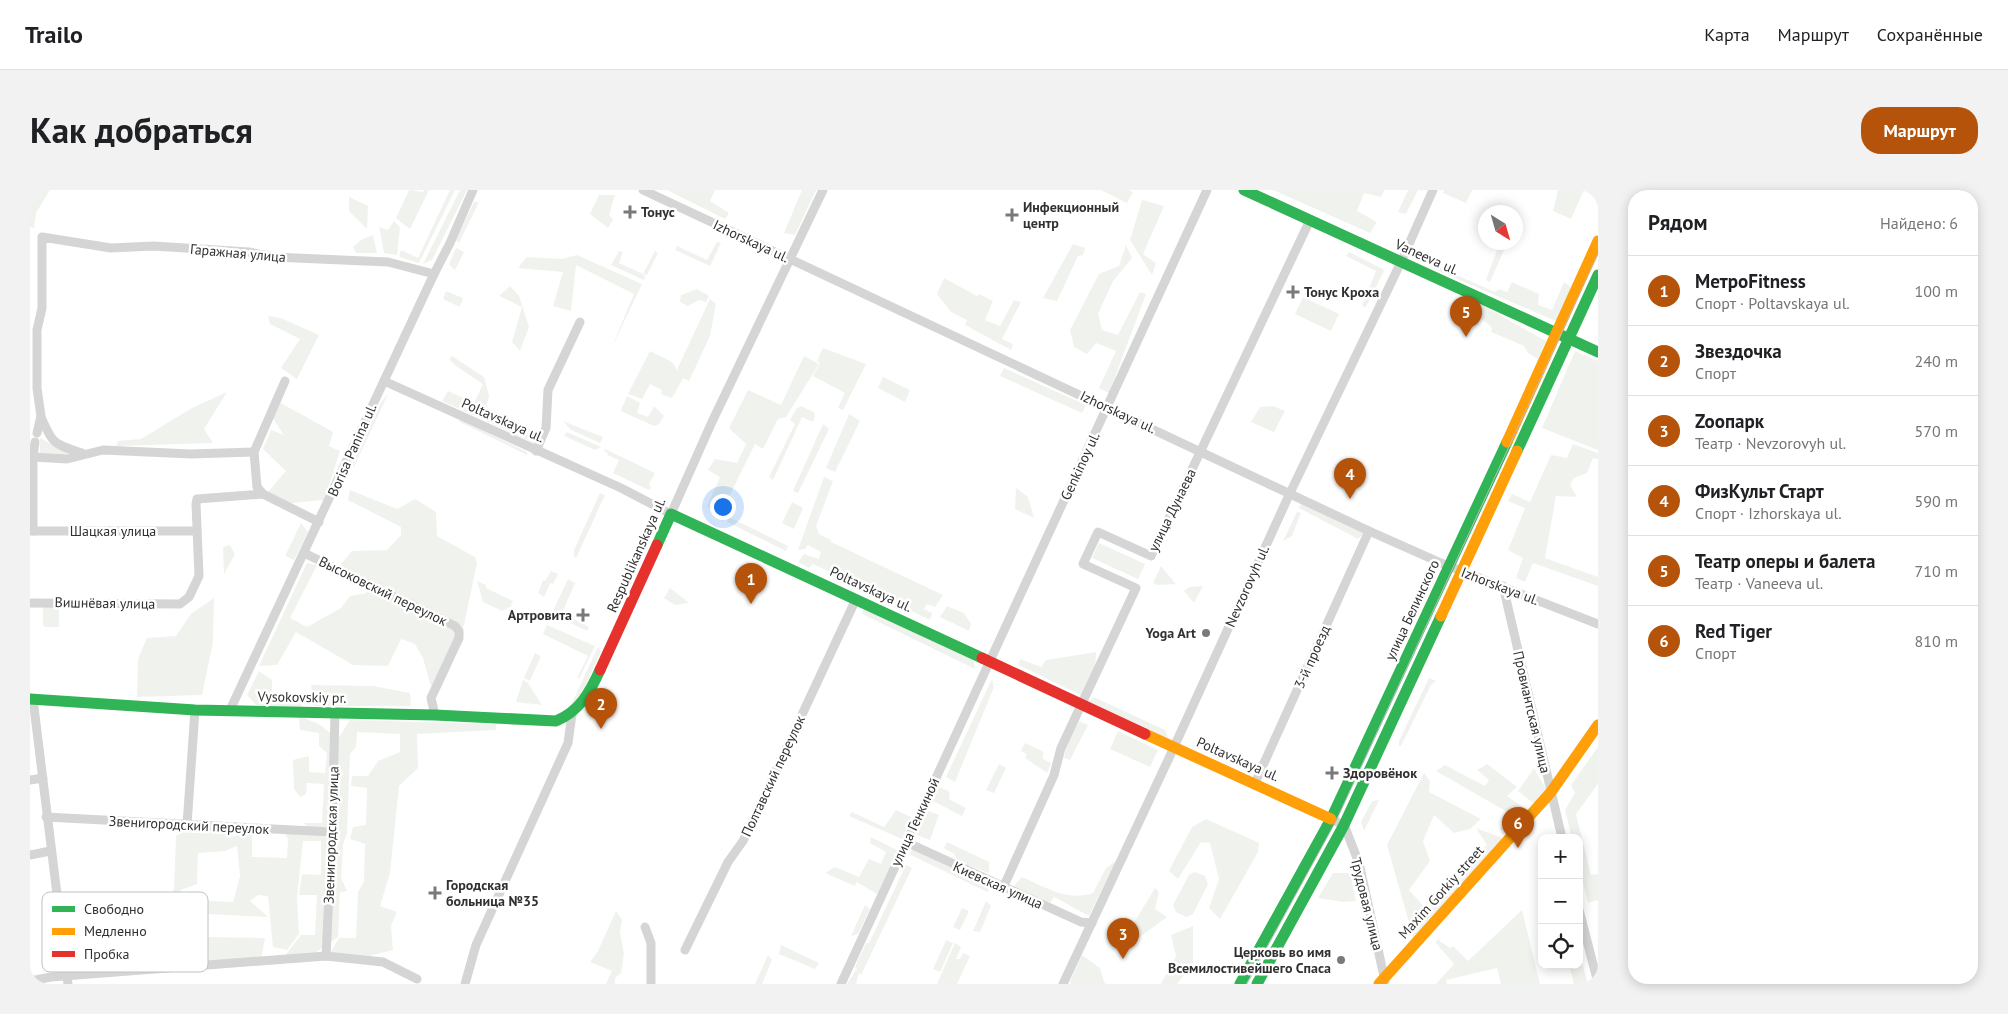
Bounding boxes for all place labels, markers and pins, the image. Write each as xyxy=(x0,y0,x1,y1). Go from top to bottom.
place label: Инфекционный центр xyxy=(1023,198,1119,232)
place label: Тонус xyxy=(641,203,675,221)
marker: Тонус xyxy=(623,205,637,219)
marker: Инфекционный центр xyxy=(1005,208,1019,222)
place label: Тонус Кроха xyxy=(1304,283,1379,301)
marker: Тонус Кроха xyxy=(1286,285,1300,299)
pin: 5 xyxy=(1450,296,1482,337)
pin: 4 xyxy=(1334,458,1366,499)
pin: 1 xyxy=(735,563,767,604)
place label: Артровита xyxy=(508,606,572,624)
marker: Артровита xyxy=(576,608,590,622)
place label: Yoga Art xyxy=(1145,624,1196,642)
marker: Yoga Art xyxy=(1200,627,1212,639)
pin: 2 xyxy=(585,688,617,729)
place label: Здоровёнок xyxy=(1343,764,1417,782)
marker: Здоровёнок xyxy=(1325,766,1339,780)
pin: 6 xyxy=(1502,807,1534,848)
place label: Городская больница №35 xyxy=(446,876,539,910)
marker: Городская больница №35 xyxy=(428,886,442,900)
pin: 3 xyxy=(1107,918,1139,959)
place label: Церковь во имя Всемилостивейшего Спаса xyxy=(1168,943,1331,977)
marker: Церковь во имя Всемилостивейшего Спаса xyxy=(1335,954,1347,966)

